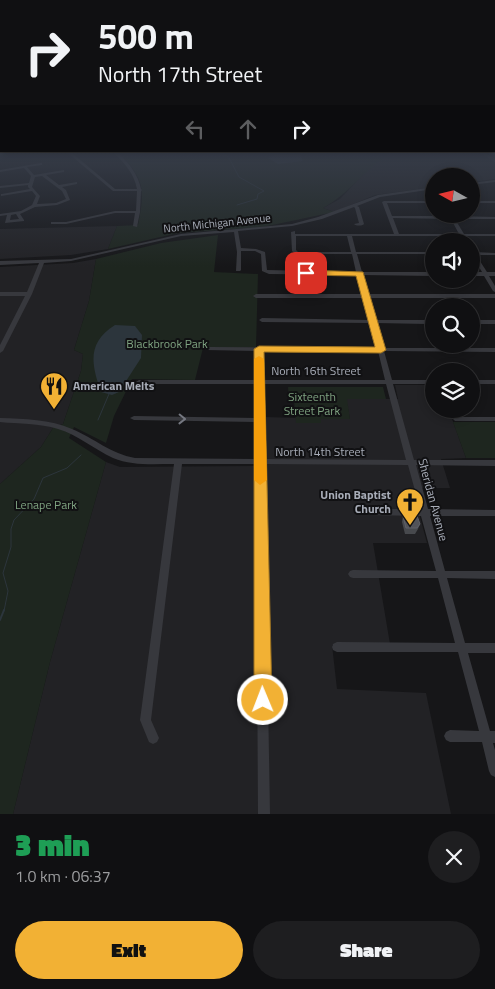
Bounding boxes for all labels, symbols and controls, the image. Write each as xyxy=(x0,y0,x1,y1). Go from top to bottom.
text: 500 m xyxy=(98,9,194,63)
icon: right xyxy=(15,20,80,85)
text: North 17th Street xyxy=(98,57,262,91)
icon: left xyxy=(181,115,209,143)
icon: ahead xyxy=(234,115,262,143)
icon: right xyxy=(287,115,315,143)
north arrow xyxy=(425,168,480,222)
map controls xyxy=(425,168,480,418)
street label: North Michigan Avenue xyxy=(163,209,272,237)
button: sound xyxy=(425,233,480,288)
pin xyxy=(285,252,327,294)
icon: arrive xyxy=(292,259,320,287)
button: search xyxy=(425,298,480,353)
park label: Blackbrook Park xyxy=(126,334,208,353)
street label: North 16th Street xyxy=(271,361,362,380)
button: layers xyxy=(425,363,480,418)
restaurant icon: American Melts xyxy=(39,371,69,410)
place label: American Melts xyxy=(73,376,155,395)
park label: Sixteenth Street Park xyxy=(284,387,341,420)
one-way arrow xyxy=(179,414,187,424)
street label: North 14th Street xyxy=(275,442,366,461)
street label: Sheridan Avenue xyxy=(413,456,454,543)
place label: Union Baptist Church xyxy=(320,485,392,518)
church icon: Union Baptist Church xyxy=(395,487,425,526)
park label: Lenape Park xyxy=(15,495,77,514)
position arrow xyxy=(236,673,288,725)
text: 3 min xyxy=(15,822,90,868)
button: close xyxy=(428,831,480,883)
text: 1.0 km · 06:37 xyxy=(15,864,111,888)
button: Exit xyxy=(15,921,243,979)
button: Share xyxy=(253,921,480,979)

